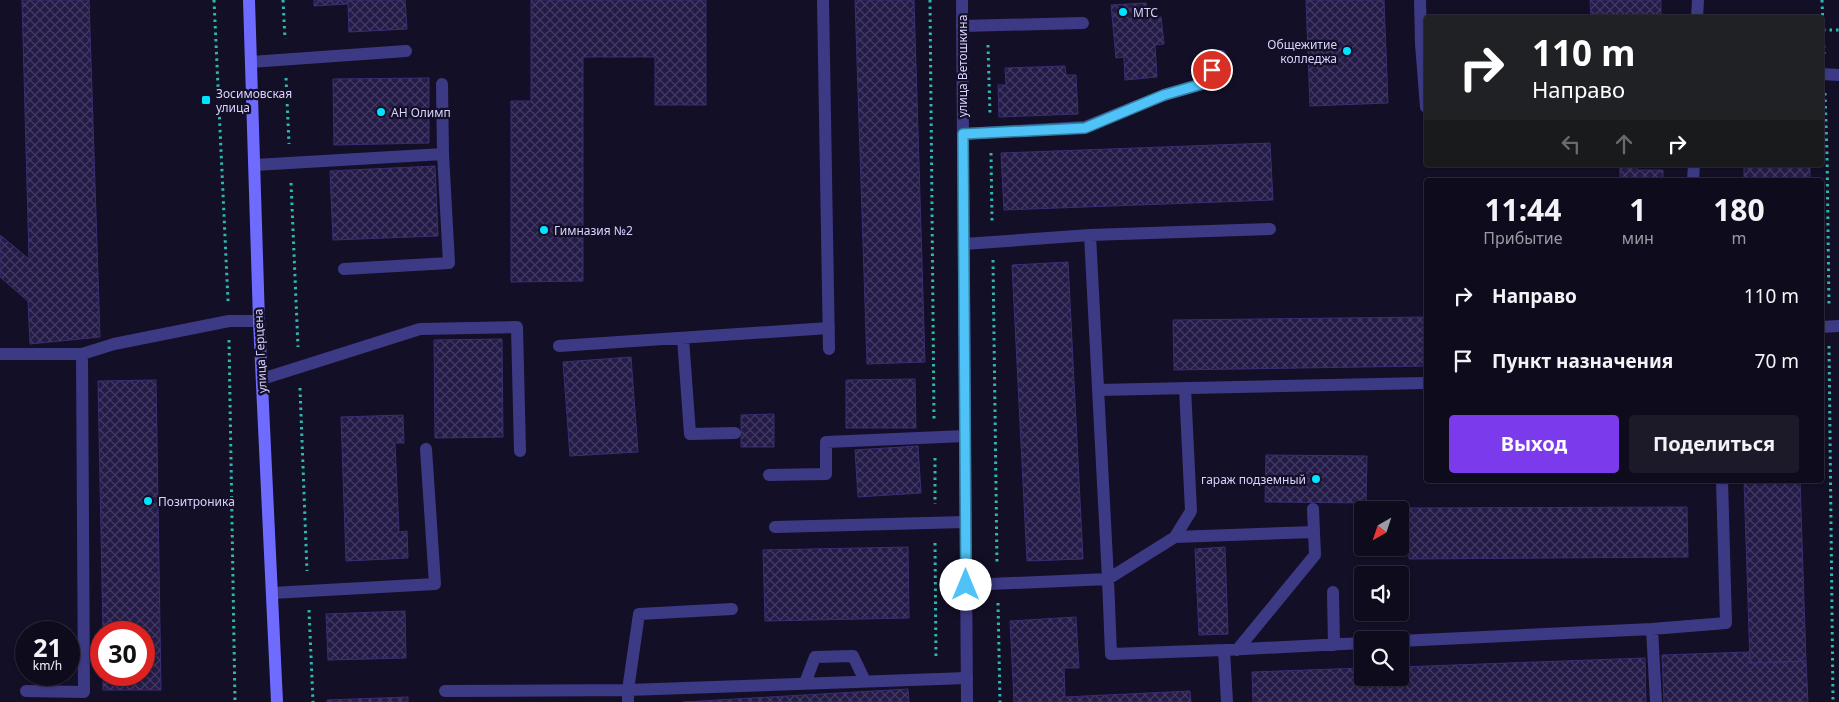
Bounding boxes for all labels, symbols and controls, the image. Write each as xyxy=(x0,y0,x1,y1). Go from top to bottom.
place label: МТС xyxy=(1133,4,1158,21)
marker: МТС xyxy=(1117,6,1129,18)
street label: улица Ветошкина xyxy=(954,15,971,117)
text: 110 m xyxy=(1532,29,1635,76)
icon: right xyxy=(1449,35,1514,100)
place label: Общежитие колледжа xyxy=(1267,36,1337,67)
marker: Общежитие колледжа xyxy=(1341,45,1353,57)
pin xyxy=(1191,49,1233,91)
icon: arrive xyxy=(1198,56,1226,84)
text: Направо xyxy=(1532,74,1625,104)
place label: Зосимовская улица xyxy=(216,85,292,116)
marker: Зосимовская улица xyxy=(200,94,212,106)
place label: АН Олимп xyxy=(391,104,451,121)
marker: АН Олимп xyxy=(375,106,387,118)
icon: left xyxy=(1557,130,1585,158)
icon: ahead xyxy=(1610,130,1638,158)
icon: right xyxy=(1663,130,1691,158)
text: 11:44 xyxy=(1484,189,1561,230)
text: 1 xyxy=(1629,189,1646,230)
text: 180 xyxy=(1713,189,1765,230)
place label: Гимназия №2 xyxy=(554,222,633,239)
marker: Гимназия №2 xyxy=(538,224,550,236)
text: Прибытие xyxy=(1483,227,1563,249)
text: мин xyxy=(1622,227,1654,249)
text: m xyxy=(1731,227,1746,249)
icon: right xyxy=(1449,282,1477,310)
text: Направо xyxy=(1492,283,1577,309)
text: 110 m xyxy=(1744,283,1799,309)
street label: улица Герцена xyxy=(249,308,271,394)
icon: arrive xyxy=(1449,347,1477,375)
text: Пункт назначения xyxy=(1492,348,1673,374)
text: 70 m xyxy=(1755,348,1799,374)
button: Выход xyxy=(1449,415,1619,473)
button: Поделиться xyxy=(1629,415,1799,473)
place label: гараж подземный xyxy=(1201,471,1306,488)
marker: гараж подземный xyxy=(1310,473,1322,485)
place label: Позитроника xyxy=(158,493,235,510)
marker: Позитроника xyxy=(142,495,154,507)
north arrow xyxy=(1354,501,1409,556)
map controls xyxy=(1354,501,1409,686)
position arrow xyxy=(939,558,991,610)
button: sound xyxy=(1354,566,1409,621)
speed limit sign: 30 xyxy=(90,621,155,686)
text: 21 xyxy=(33,630,62,664)
button: search xyxy=(1354,631,1409,686)
text: km/h xyxy=(33,657,62,674)

